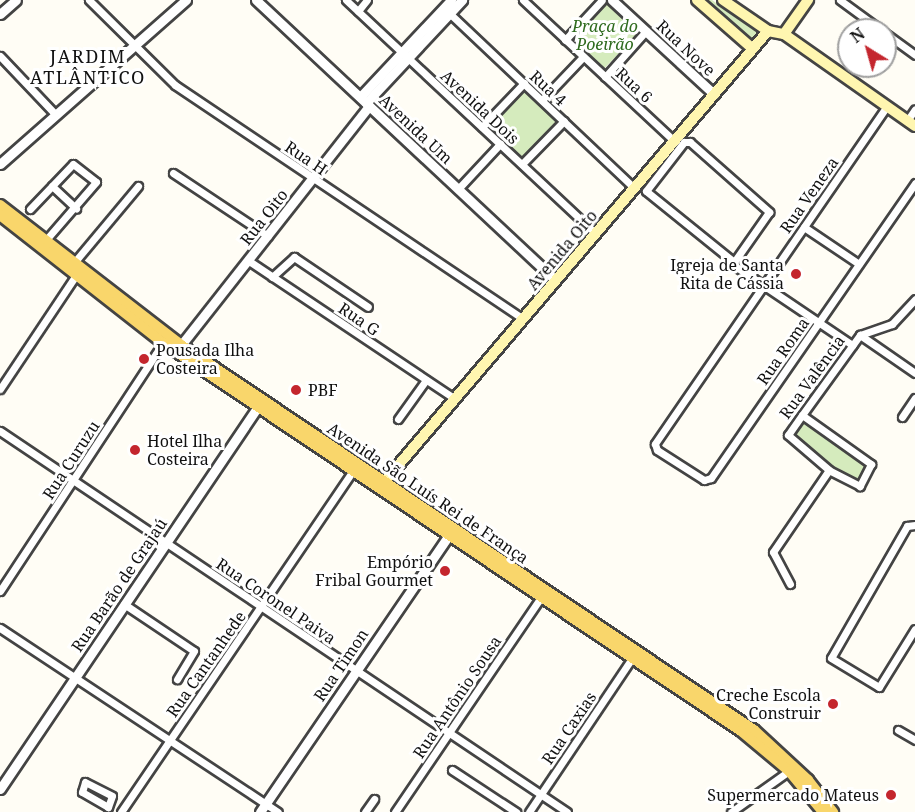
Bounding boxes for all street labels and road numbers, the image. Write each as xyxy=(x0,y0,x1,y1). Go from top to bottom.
street label: Rua Nove xyxy=(653,16,719,80)
street label: Rua 6 xyxy=(612,63,656,107)
street label: Avenida Dois xyxy=(437,66,523,148)
street label: Rua 4 xyxy=(526,66,570,110)
street label: Avenida Um xyxy=(375,90,457,168)
street label: Rua H xyxy=(281,137,331,179)
street label: Rua Veneza xyxy=(776,153,842,237)
street label: Rua Oito xyxy=(236,185,292,249)
street label: Avenida Oito xyxy=(523,206,601,294)
street label: Rua G xyxy=(335,298,383,340)
street label: Rua Roma xyxy=(753,314,813,388)
street label: Rua Valência xyxy=(775,332,849,422)
street label: Rua Curuzu xyxy=(38,417,104,503)
street label: Avenida São Luís Rei de França xyxy=(324,418,532,568)
street label: Rua Barão de Grajaú xyxy=(67,515,171,655)
street label: Rua Coronel Paiva xyxy=(213,554,339,648)
street label: Rua Cantanhede xyxy=(162,607,250,721)
street label: Rua Timon xyxy=(310,625,372,705)
street label: Rua Antônio Sousa xyxy=(409,632,505,762)
street label: Rua Caxias xyxy=(538,688,600,768)

